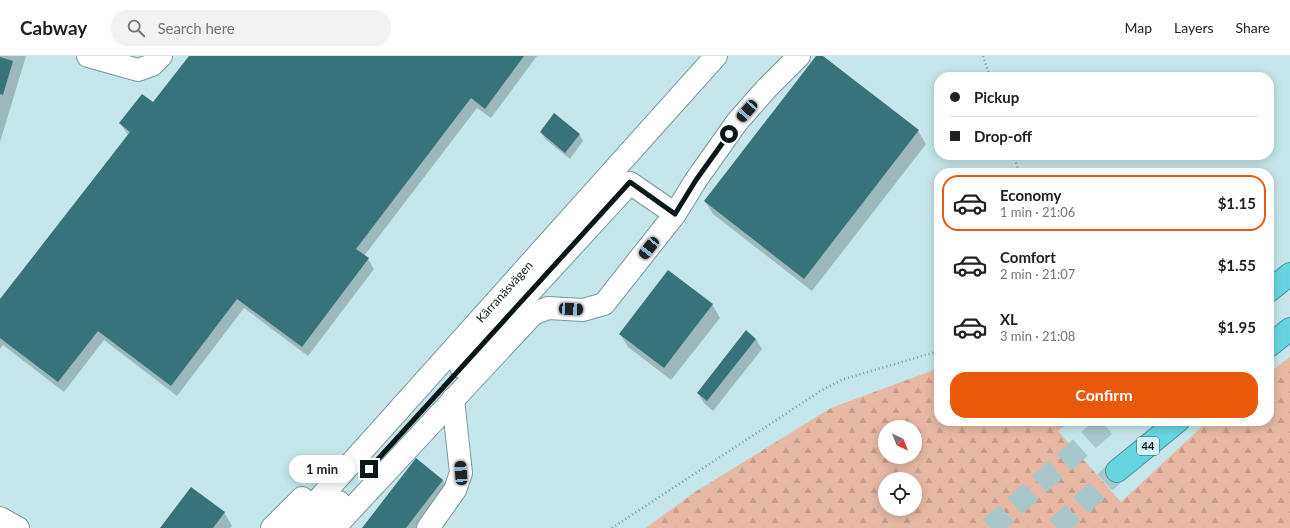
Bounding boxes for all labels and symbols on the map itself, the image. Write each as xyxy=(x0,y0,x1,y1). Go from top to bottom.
car xyxy=(735,98,759,124)
route start xyxy=(720,125,738,143)
car xyxy=(637,235,661,261)
street label: Kärranäsvägen xyxy=(473,258,536,325)
car xyxy=(559,302,583,316)
north arrow xyxy=(878,420,922,464)
road number: 44 xyxy=(1137,437,1159,455)
callout: 1 min xyxy=(289,455,355,483)
route end xyxy=(360,460,378,478)
car xyxy=(454,461,468,485)

